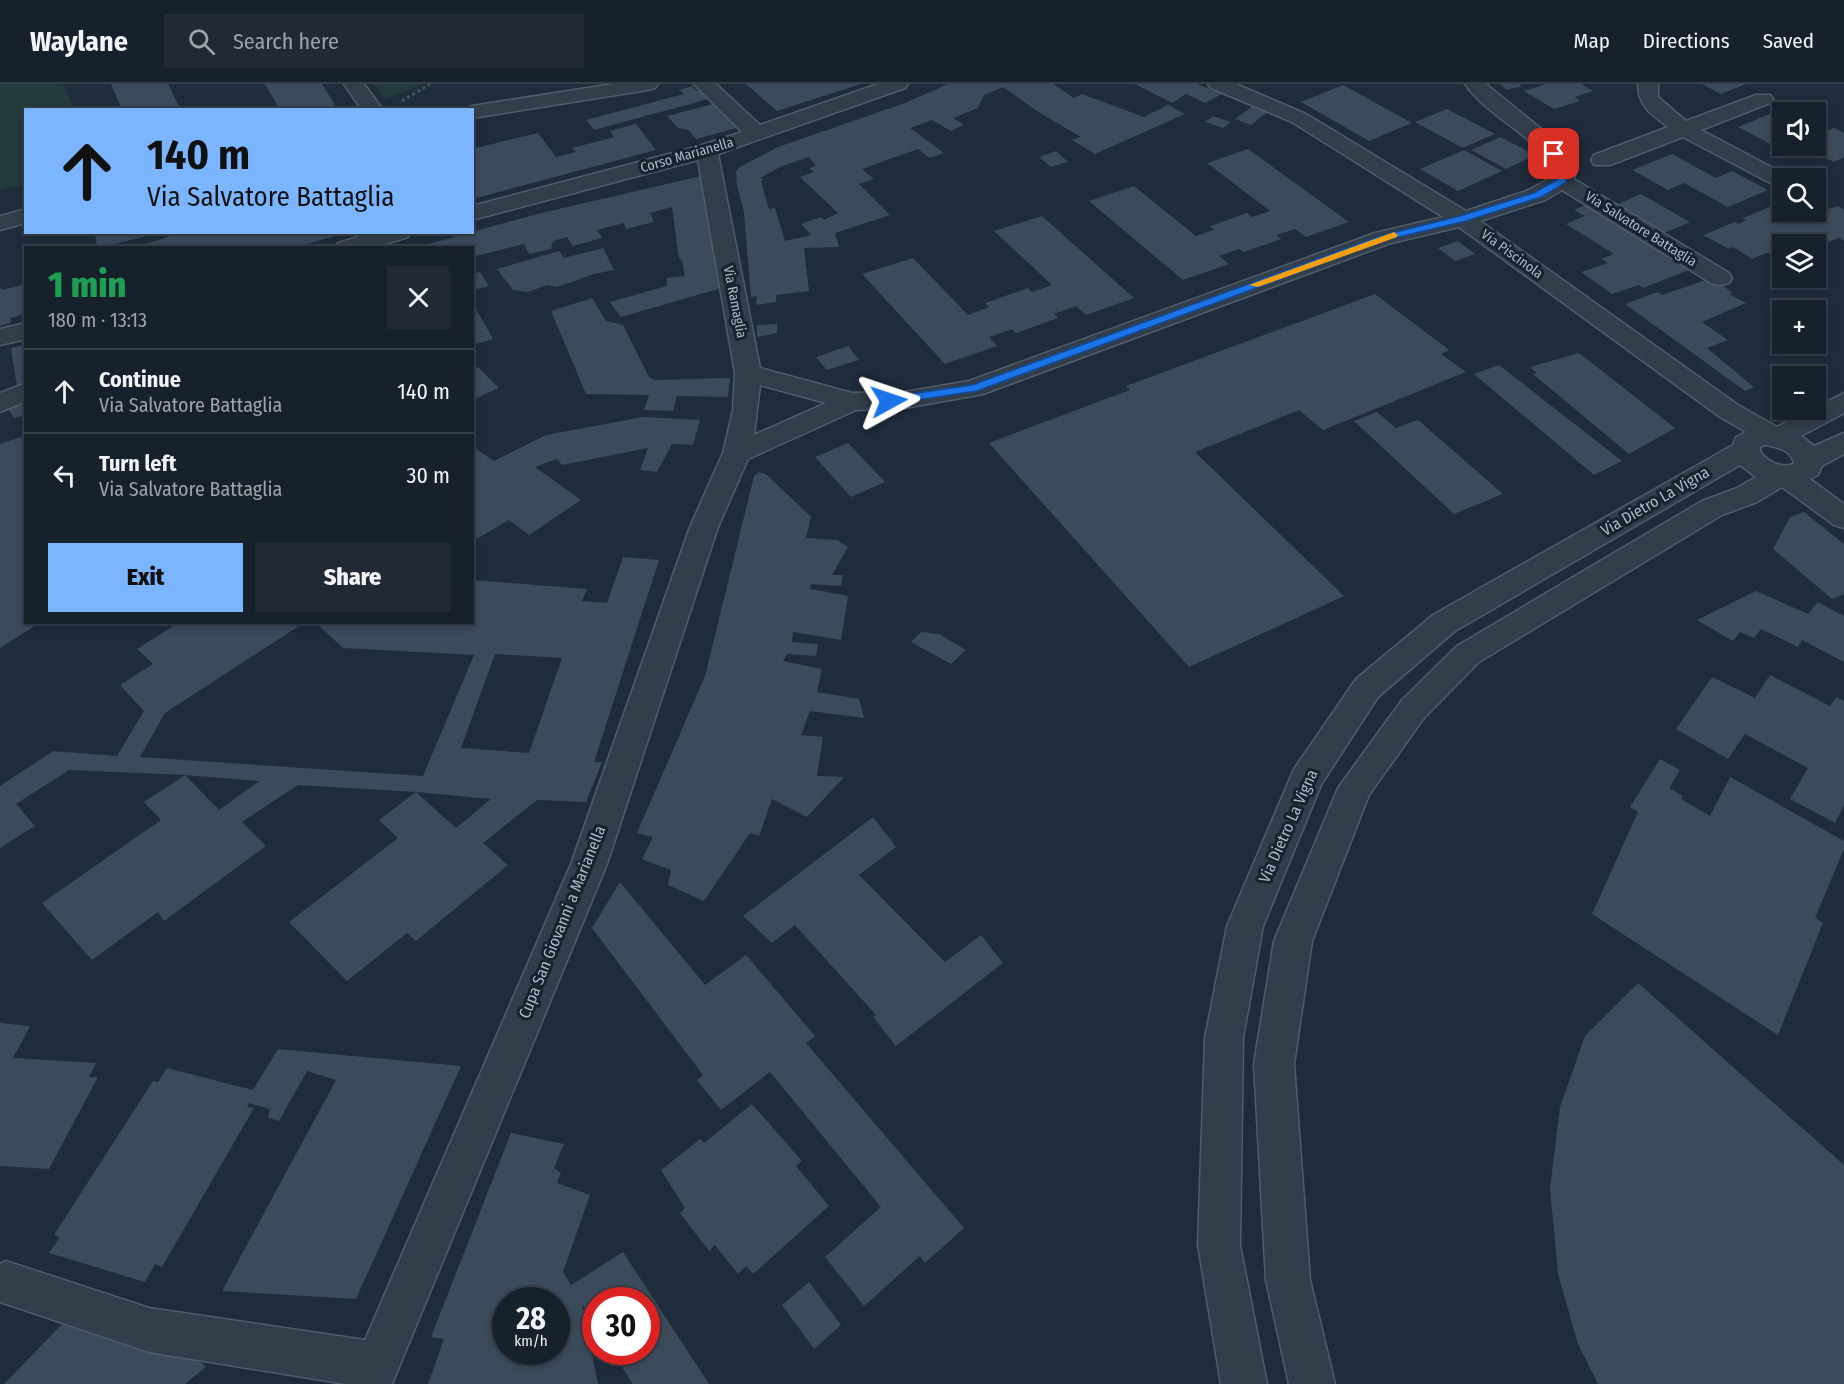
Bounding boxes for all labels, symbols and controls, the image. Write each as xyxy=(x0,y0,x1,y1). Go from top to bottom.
search box xyxy=(164,14,584,68)
text: Waylane xyxy=(30,25,128,58)
icon: search xyxy=(185,25,218,58)
text: Search here xyxy=(233,28,339,55)
text: Map xyxy=(1573,28,1610,54)
text: Directions xyxy=(1643,28,1730,54)
text: Saved xyxy=(1763,28,1814,54)
map controls xyxy=(1772,102,1826,420)
button: sound xyxy=(1772,102,1826,156)
pin xyxy=(1528,128,1579,179)
text: 140 m xyxy=(147,130,250,180)
icon: ahead xyxy=(48,132,126,210)
street label: Corso Marianella xyxy=(638,134,736,176)
icon: arrive xyxy=(1537,137,1570,170)
button: search xyxy=(1772,168,1826,222)
text: Via Salvatore Battaglia xyxy=(147,181,394,213)
street label: Via Salvatore Battaglia xyxy=(1582,188,1700,270)
street label: Via Piscinola xyxy=(1478,226,1546,282)
button: layers xyxy=(1772,234,1826,288)
text: 1 min xyxy=(48,263,126,307)
street label: Via Ramaglia xyxy=(720,264,750,340)
button: close xyxy=(387,266,450,329)
button: + xyxy=(1772,300,1826,354)
text: 180 m · 13:13 xyxy=(48,308,147,332)
text: Continue xyxy=(99,366,181,393)
button: − xyxy=(1772,366,1826,420)
position arrow xyxy=(857,369,921,433)
icon: ahead xyxy=(48,375,81,408)
text: 140 m xyxy=(397,378,450,405)
text: Via Salvatore Battaglia xyxy=(99,393,282,417)
text: Turn left xyxy=(99,450,177,477)
icon: left xyxy=(48,459,81,492)
text: 30 m xyxy=(407,462,450,489)
street label: Via Dietro La Vigna xyxy=(1597,462,1713,540)
text: Via Salvatore Battaglia xyxy=(99,477,282,501)
button: Exit xyxy=(48,543,243,612)
button: Share xyxy=(255,543,450,612)
street label: Via Dietro La Vigna xyxy=(1254,766,1322,886)
street label: Cupa San Giovanni a Marianella xyxy=(515,823,609,1021)
speed limit sign: 30 xyxy=(582,1287,660,1365)
text: 28 xyxy=(516,1301,546,1337)
text: km/h xyxy=(514,1332,548,1350)

